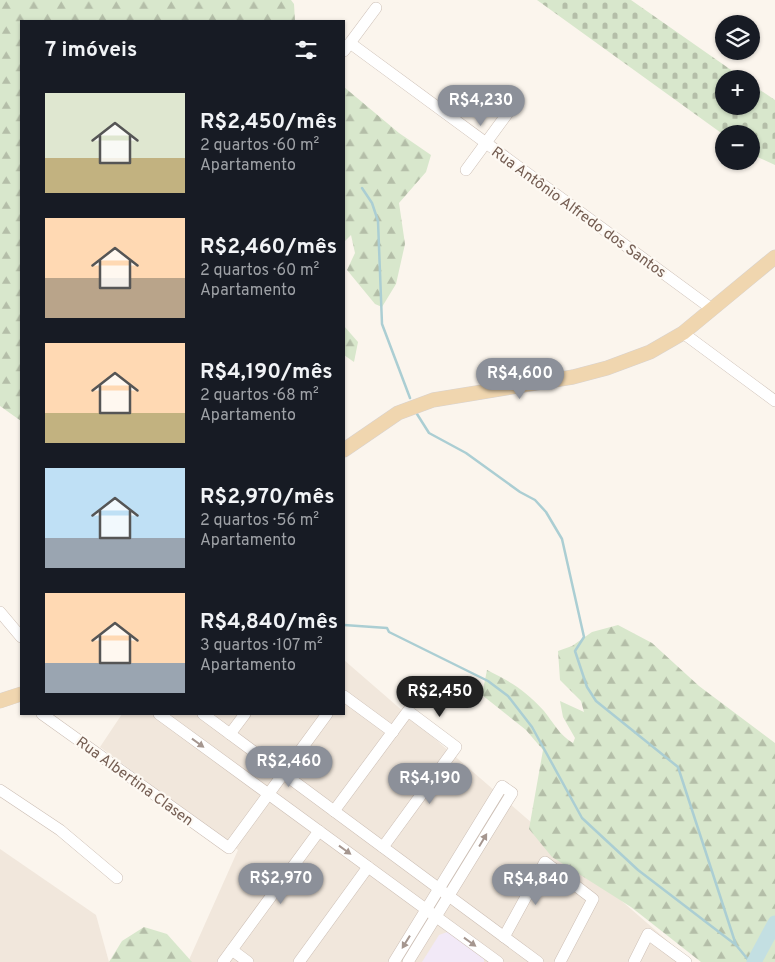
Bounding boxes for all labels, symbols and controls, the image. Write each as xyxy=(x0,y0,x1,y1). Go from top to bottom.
map controls xyxy=(715,15,760,170)
button: layers xyxy=(715,15,760,60)
icon: filters xyxy=(292,36,320,64)
text: 7 imóveis xyxy=(45,37,137,64)
button: + xyxy=(715,70,760,115)
pin: R$4,230 xyxy=(435,84,527,127)
text: R$4,230 xyxy=(449,91,513,111)
text: R$2,450/mês xyxy=(200,109,337,136)
icon: home xyxy=(85,113,145,173)
button: − xyxy=(715,125,760,170)
text: 2 quartos · 60 m² xyxy=(200,136,319,156)
street label: Rua Antônio Alfredo dos Santos xyxy=(487,143,669,283)
text: Apartamento xyxy=(200,156,296,176)
text: R$2,460/mês xyxy=(200,234,337,261)
icon: home xyxy=(85,238,145,298)
text: 2 quartos · 60 m² xyxy=(200,261,319,281)
text: Apartamento xyxy=(200,281,296,301)
pin: R$4,600 xyxy=(474,358,566,400)
text: R$4,190/mês xyxy=(200,359,333,386)
icon: home xyxy=(85,363,145,423)
text: R$4,600 xyxy=(487,364,553,384)
text: 2 quartos · 68 m² xyxy=(200,386,319,406)
text: Apartamento xyxy=(200,406,296,426)
text: R$2,970/mês xyxy=(200,484,335,511)
icon: home xyxy=(85,488,145,548)
text: 2 quartos · 56 m² xyxy=(200,511,319,531)
text: Apartamento xyxy=(200,531,296,551)
text: R$4,840/mês xyxy=(200,609,338,636)
icon: home xyxy=(85,613,145,673)
text: 3 quartos · 107 m² xyxy=(200,636,323,656)
text: Apartamento xyxy=(200,656,296,676)
pin: R$2,450 xyxy=(394,676,486,718)
text: R$2,450 xyxy=(408,682,473,702)
street label: Rua Albertina Clasen xyxy=(72,733,196,831)
one-way arrow xyxy=(191,737,204,748)
pin: R$2,460 xyxy=(243,746,335,788)
text: R$2,460 xyxy=(256,752,322,772)
pin: R$4,190 xyxy=(384,762,476,805)
text: R$4,190 xyxy=(399,769,461,789)
one-way arrow xyxy=(478,834,487,847)
one-way arrow xyxy=(338,845,351,855)
pin: R$2,970 xyxy=(235,862,327,905)
pin: R$4,840 xyxy=(490,864,582,906)
text: R$2,970 xyxy=(249,869,313,889)
text: R$4,840 xyxy=(503,870,569,890)
one-way arrow xyxy=(402,935,411,948)
one-way arrow xyxy=(463,937,477,947)

